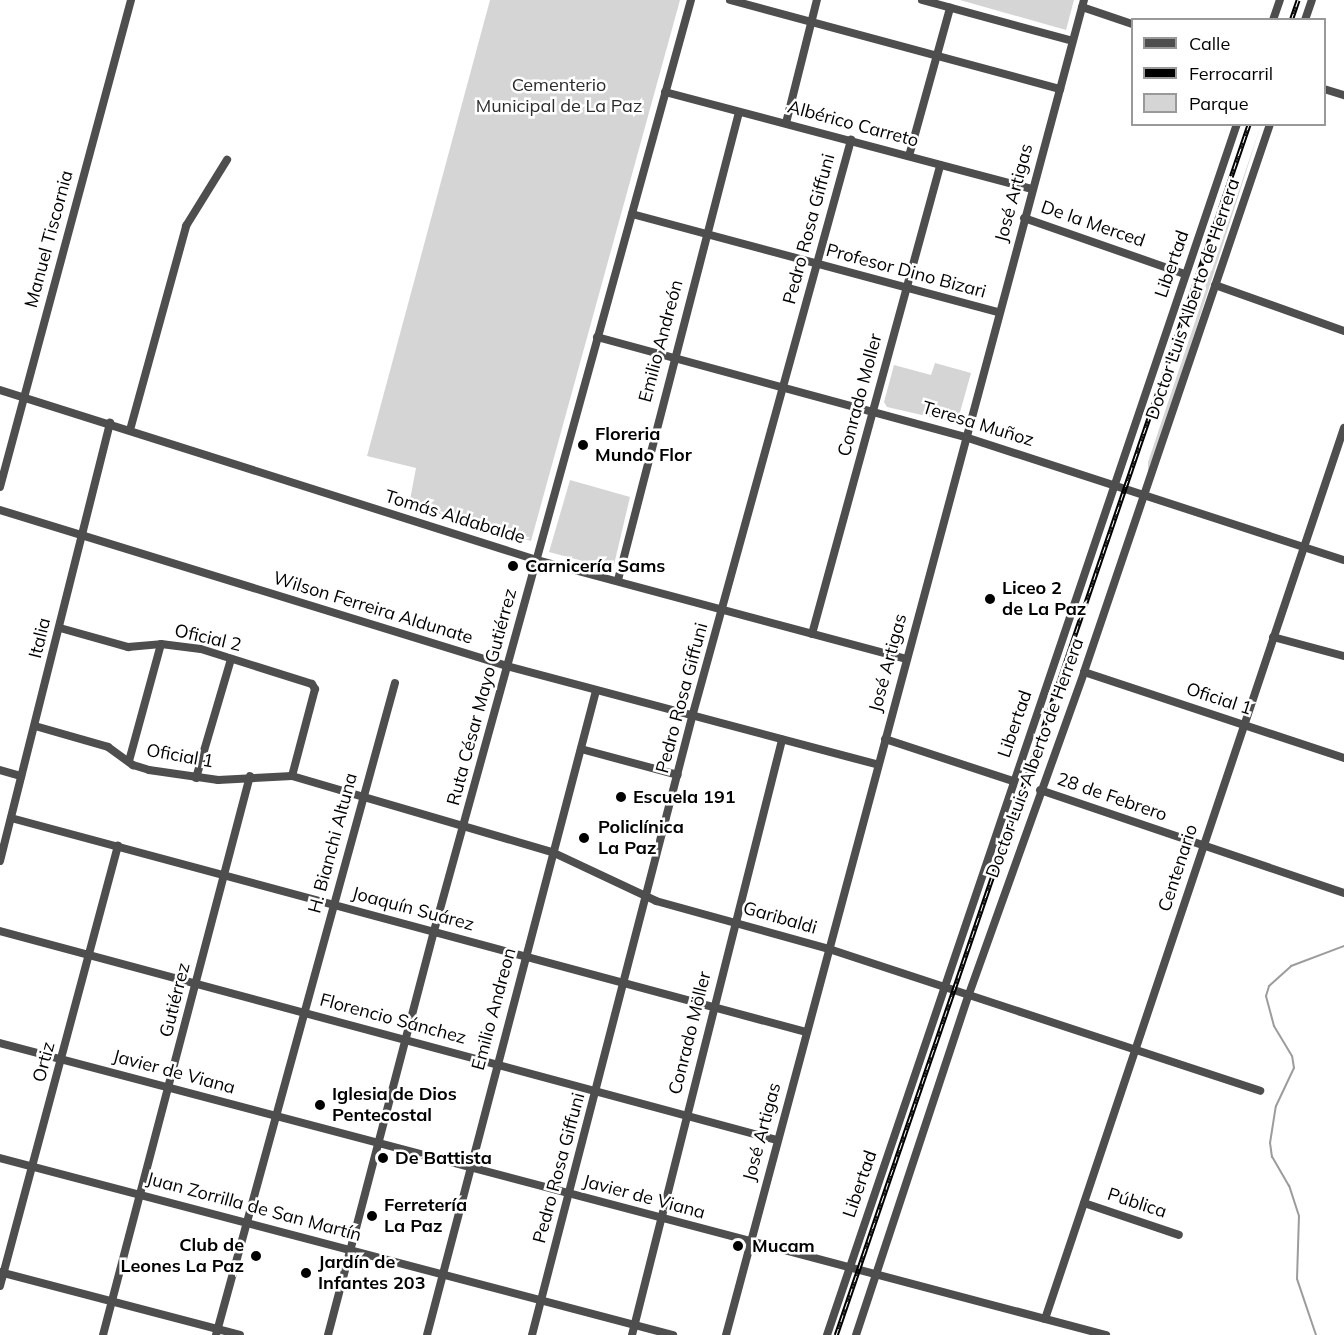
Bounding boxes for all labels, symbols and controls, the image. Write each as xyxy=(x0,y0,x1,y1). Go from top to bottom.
legend xyxy=(1131,18,1326,126)
text: Calle xyxy=(1189,32,1230,55)
text: Ferrocarril xyxy=(1189,62,1273,85)
park label: Cementerio Municipal de La Paz xyxy=(476,75,642,118)
text: Parque xyxy=(1189,92,1248,115)
street label: Albérico Carreto xyxy=(785,96,921,152)
street label: José Artigas xyxy=(990,141,1038,245)
street label: Pedro Rosa Giffuni xyxy=(779,151,839,307)
street label: Manuel Tiscornia xyxy=(20,168,78,310)
street label: Doctor Luis Alberto de Herrera xyxy=(1142,176,1244,422)
street label: De la Merced xyxy=(1038,196,1148,252)
street label: Libertad xyxy=(1150,228,1194,300)
street label: Profesor Dino Bizari xyxy=(824,239,988,303)
street label: Emilio Andreón xyxy=(634,277,688,405)
street label: Conrado Moller xyxy=(833,331,887,459)
street label: Teresa Muñoz xyxy=(919,397,1037,451)
place label: Floreria Mundo Flor xyxy=(595,424,692,466)
marker: Floreria Mundo Flor xyxy=(576,438,590,452)
street label: Tomás Aldabalde xyxy=(382,485,528,549)
place label: Carnicería Sams xyxy=(525,555,665,577)
marker: Carnicería Sams xyxy=(506,559,520,573)
street label: Wilson Ferreira Aldunate xyxy=(271,567,475,649)
place label: Liceo 2 de La Paz xyxy=(1002,578,1086,620)
street label: Ruta César Mayo Gutiérrez xyxy=(443,586,521,808)
marker: Liceo 2 de La Paz xyxy=(983,592,997,606)
street label: José Artigas xyxy=(864,611,912,715)
street label: Italia xyxy=(25,615,55,661)
street label: Oficial 2 xyxy=(172,620,244,656)
street label: Pedro Rosa Giffuni xyxy=(652,620,712,776)
street label: Doctor Luis Alberto de Herrera xyxy=(982,635,1088,881)
street label: Oficial 1 xyxy=(1183,678,1255,720)
street label: Libertad xyxy=(993,688,1037,760)
street label: Oficial 1 xyxy=(145,739,215,773)
street label: 28 de Febrero xyxy=(1054,768,1170,826)
street label: H. Bianchi Altuna xyxy=(304,770,362,916)
place label: Escuela 191 xyxy=(633,786,735,808)
marker: Escuela 191 xyxy=(614,790,628,804)
place label: Policlínica La Paz xyxy=(598,817,684,860)
street label: Centenario xyxy=(1154,822,1202,914)
marker: Policlínica La Paz xyxy=(575,829,593,847)
street label: Joaquín Suárez xyxy=(350,882,476,936)
street label: Garibaldi xyxy=(741,897,819,939)
street label: Emilio Andreon xyxy=(467,945,521,1073)
street label: Gutiérrez xyxy=(155,961,195,1039)
street label: Conrado Möller xyxy=(664,969,716,1097)
street label: Florencio Sánchez xyxy=(317,989,469,1049)
street label: Ortiz xyxy=(28,1039,60,1085)
street label: Javier de Viana xyxy=(110,1045,238,1099)
street label: José Artigas xyxy=(738,1080,786,1184)
place label: Iglesia de Dios Pentecostal xyxy=(332,1084,457,1126)
street label: Pedro Rosa Giffuni xyxy=(529,1090,589,1246)
marker: Iglesia de Dios Pentecostal xyxy=(313,1098,327,1112)
place label: De Battista xyxy=(395,1147,492,1169)
street label: Libertad xyxy=(838,1148,882,1220)
marker: De Battista xyxy=(376,1151,390,1165)
street label: Juan Zorrilla de San Martín xyxy=(144,1168,364,1246)
street label: Javier de Viana xyxy=(580,1170,708,1224)
street label: Pública xyxy=(1105,1183,1169,1223)
place label: Ferretería La Paz xyxy=(384,1195,467,1238)
marker: Ferretería La Paz xyxy=(365,1209,379,1223)
place label: Club de Leones La Paz xyxy=(120,1235,244,1278)
place label: Mucam xyxy=(752,1235,815,1257)
marker: Mucam xyxy=(729,1237,747,1255)
marker: Club de Leones La Paz xyxy=(249,1249,263,1263)
place label: Jardín de Infantes 203 xyxy=(318,1252,425,1294)
marker: Jardín de Infantes 203 xyxy=(299,1266,313,1280)

